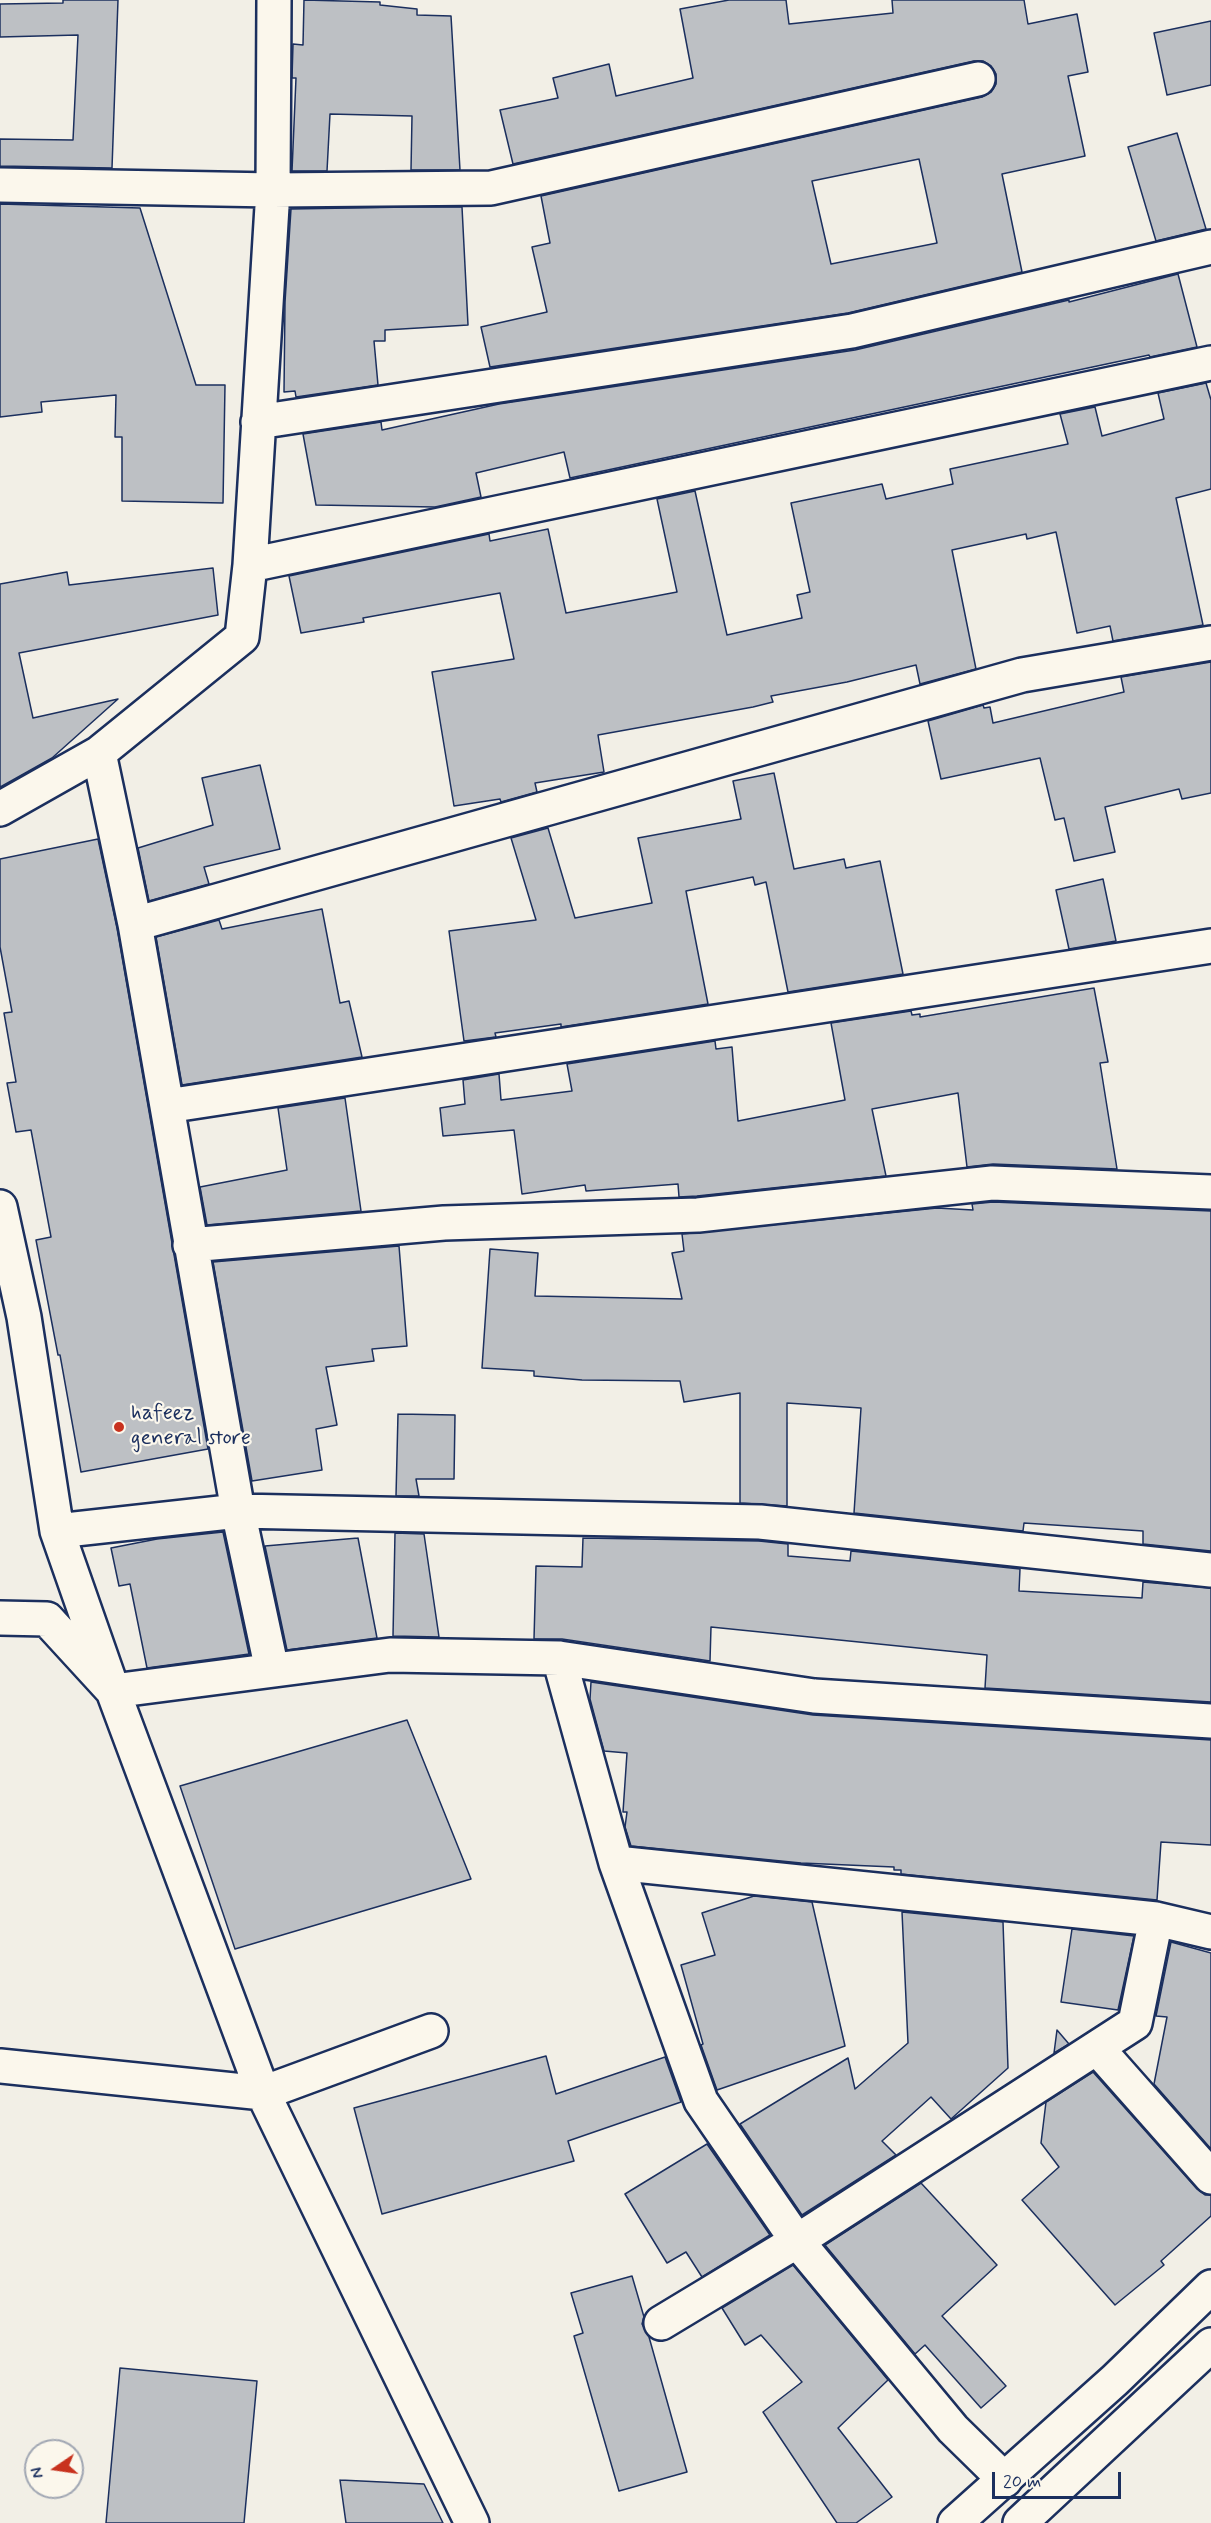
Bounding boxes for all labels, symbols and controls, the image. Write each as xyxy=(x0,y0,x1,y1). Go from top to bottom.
place label: hafeez general store xyxy=(131,1401,251,1452)
marker: hafeez general store xyxy=(112,1420,126,1434)
north arrow xyxy=(24,2439,84,2499)
scale bar xyxy=(995,2460,1124,2498)
text: N xyxy=(26,2465,49,2480)
text: 20 m xyxy=(1003,2470,1041,2494)

